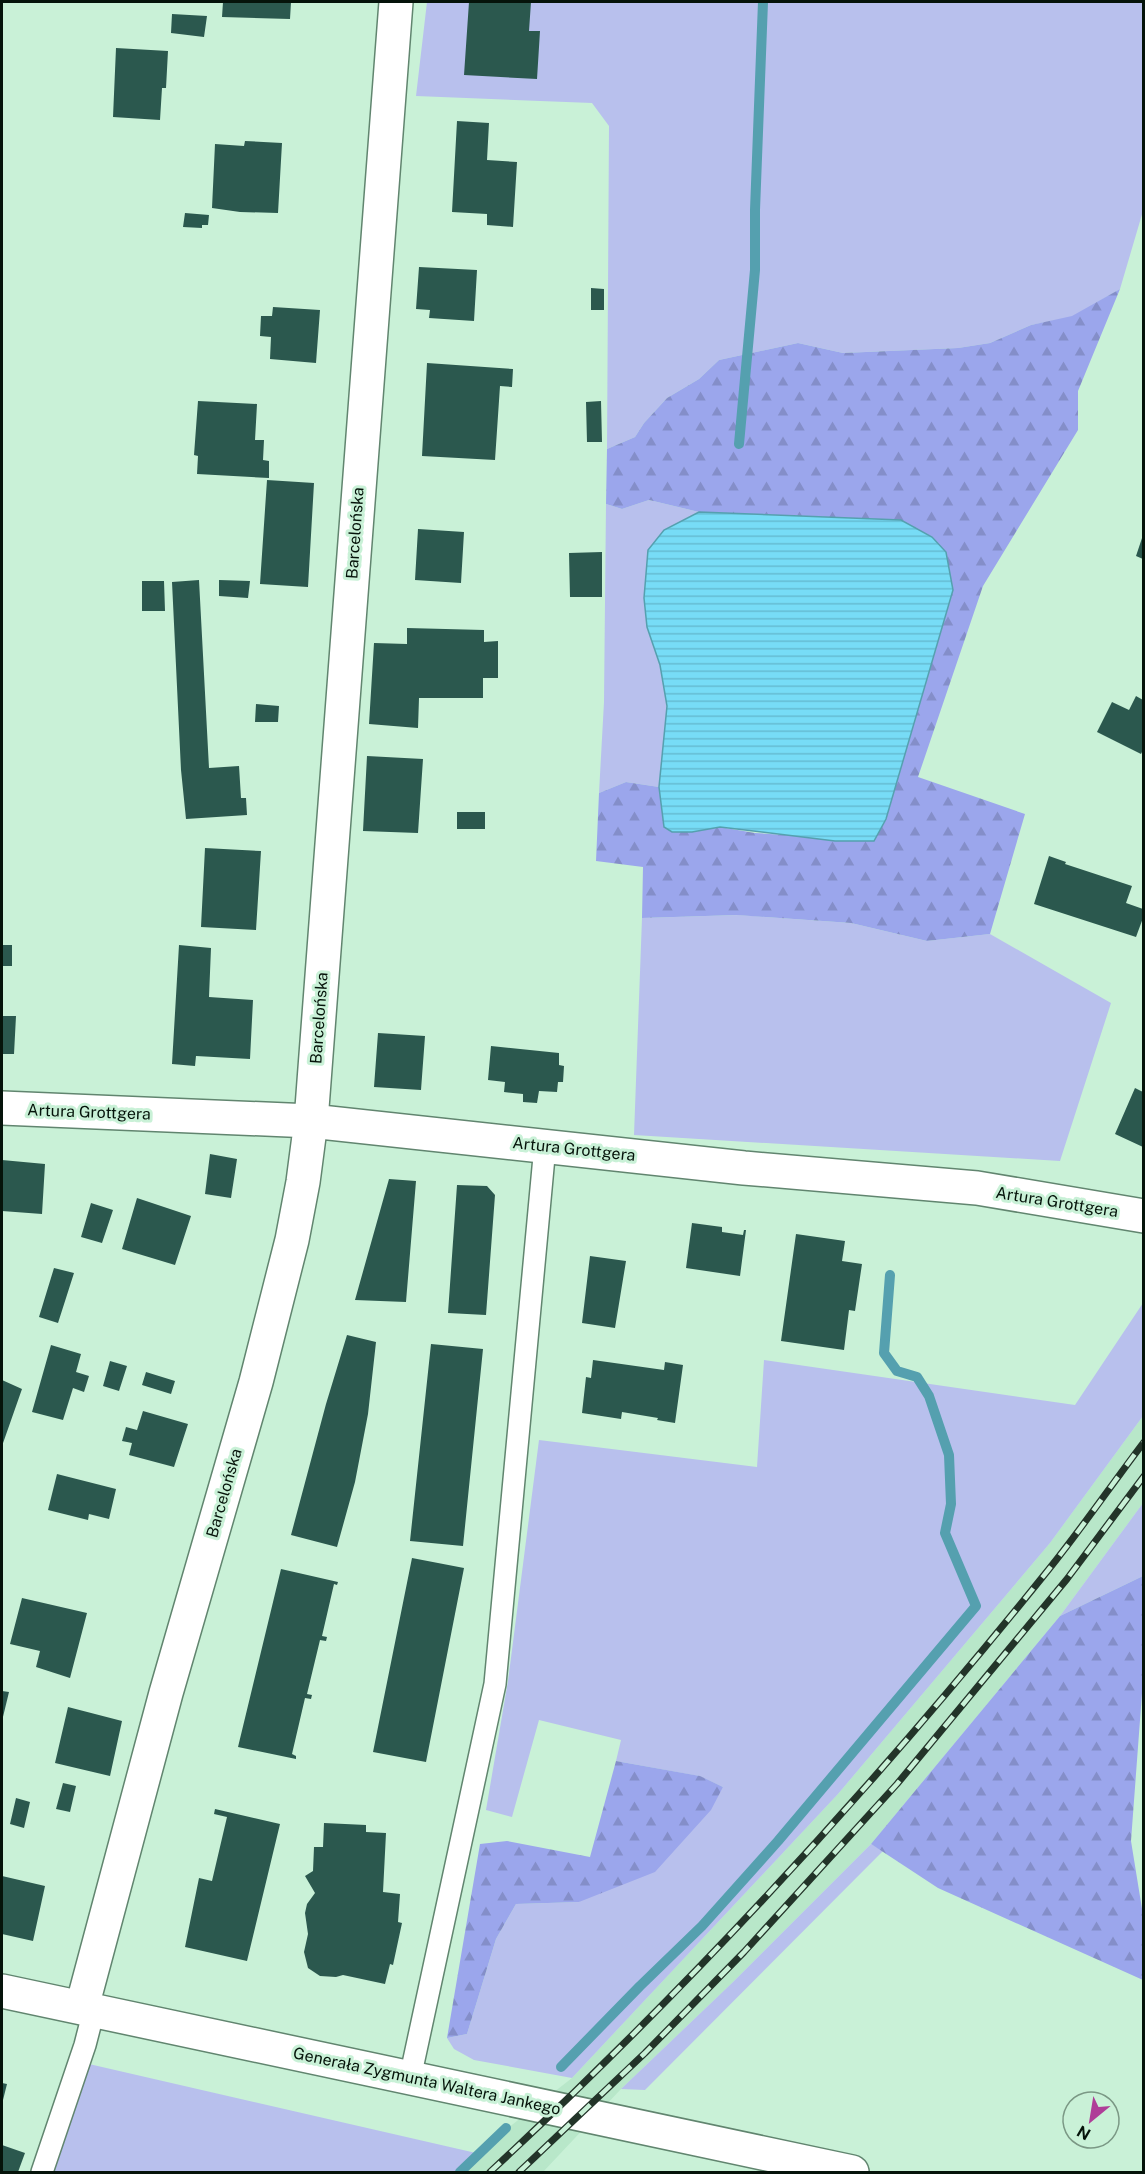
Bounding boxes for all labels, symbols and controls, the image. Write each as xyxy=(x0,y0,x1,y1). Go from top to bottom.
street label: Barcelońska xyxy=(342,487,368,579)
street label: Barcelońska xyxy=(306,972,332,1064)
street label: Artura Grottgera xyxy=(27,1100,151,1124)
street label: Artura Grottgera xyxy=(512,1133,636,1165)
street label: Artura Grottgera xyxy=(994,1183,1120,1221)
street label: Barcelońska xyxy=(202,1446,246,1540)
street label: Generała Zygmunta Waltera Jankego xyxy=(292,2043,562,2119)
north arrow xyxy=(1061,2090,1121,2150)
text: N xyxy=(1074,2121,1094,2144)

